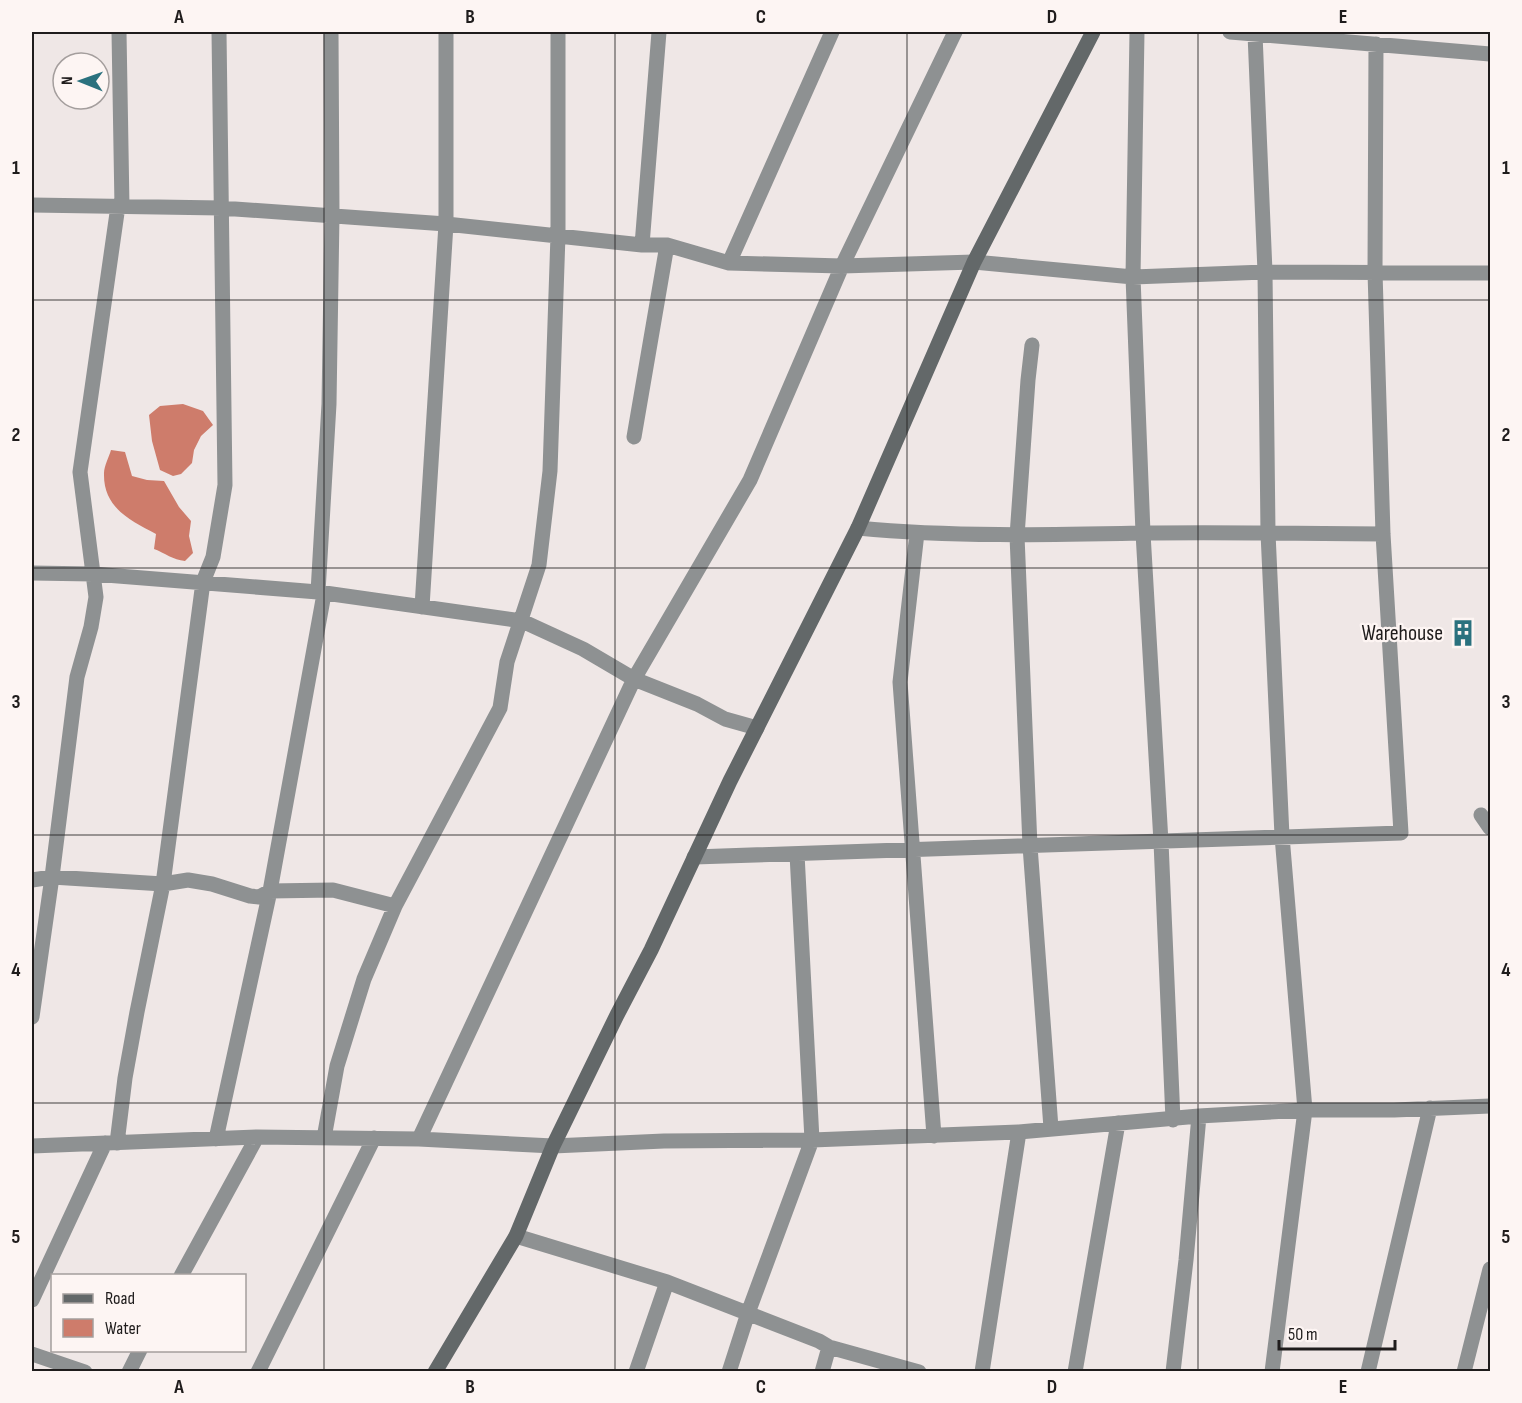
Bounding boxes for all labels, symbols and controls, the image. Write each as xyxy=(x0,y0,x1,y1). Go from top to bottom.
text: A xyxy=(173,5,184,29)
text: B xyxy=(465,5,475,29)
text: C xyxy=(756,5,766,29)
text: D xyxy=(1047,5,1057,29)
text: E xyxy=(1339,5,1347,29)
north arrow xyxy=(51,51,111,111)
text: N xyxy=(58,76,77,85)
text: 1 xyxy=(12,156,20,180)
text: 1 xyxy=(1502,156,1510,180)
text: 2 xyxy=(12,423,20,447)
text: 2 xyxy=(1502,423,1510,447)
building icon: Warehouse xyxy=(1448,618,1478,648)
place label: Warehouse xyxy=(1362,620,1443,647)
text: 3 xyxy=(12,690,21,714)
text: 3 xyxy=(1502,690,1511,714)
text: 4 xyxy=(11,958,21,982)
text: 4 xyxy=(1501,958,1511,982)
text: 5 xyxy=(12,1225,21,1249)
text: 5 xyxy=(1502,1225,1511,1249)
legend xyxy=(51,1274,246,1352)
text: Road xyxy=(105,1288,135,1309)
scale bar xyxy=(1279,1313,1394,1351)
text: Water xyxy=(105,1318,141,1339)
text: 50 m xyxy=(1288,1324,1318,1345)
text: A xyxy=(173,1375,184,1399)
text: B xyxy=(465,1375,475,1399)
text: C xyxy=(756,1375,766,1399)
text: D xyxy=(1047,1375,1057,1399)
text: E xyxy=(1339,1375,1347,1399)

